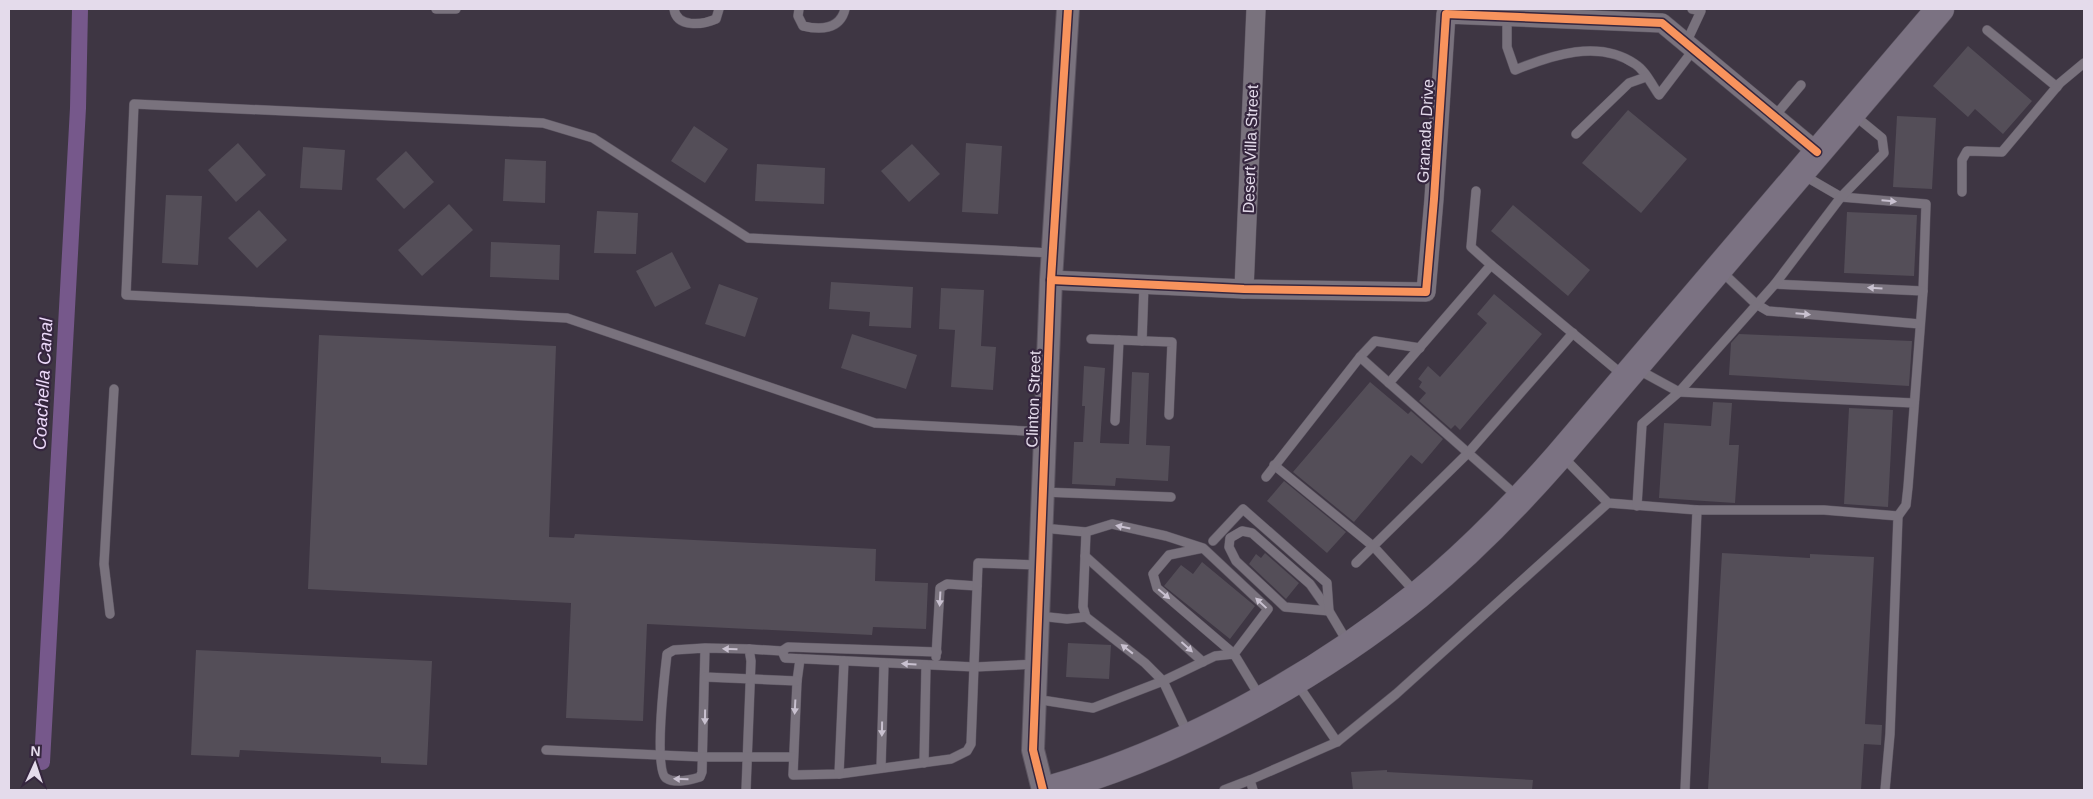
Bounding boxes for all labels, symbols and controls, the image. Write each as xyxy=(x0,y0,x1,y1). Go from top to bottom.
street label: Granada Drive xyxy=(1414,79,1437,183)
street label: Desert Villa Street xyxy=(1240,84,1261,214)
one-way arrow xyxy=(1882,197,1898,205)
one-way arrow xyxy=(1867,284,1883,292)
one-way arrow xyxy=(1795,310,1811,318)
water label: Coachella Canal xyxy=(30,317,56,450)
street label: Clinton Street xyxy=(1023,350,1044,448)
one-way arrow xyxy=(1115,522,1131,530)
one-way arrow xyxy=(1157,589,1170,600)
one-way arrow xyxy=(935,591,943,607)
one-way arrow xyxy=(1255,597,1267,609)
one-way arrow xyxy=(1180,641,1192,653)
one-way arrow xyxy=(1120,643,1133,654)
one-way arrow xyxy=(722,645,738,653)
one-way arrow xyxy=(900,660,916,668)
one-way arrow xyxy=(791,700,799,716)
one-way arrow xyxy=(701,709,709,725)
one-way arrow xyxy=(878,721,886,737)
north arrow xyxy=(10,739,60,789)
text: N xyxy=(30,743,41,759)
one-way arrow xyxy=(673,775,689,783)

